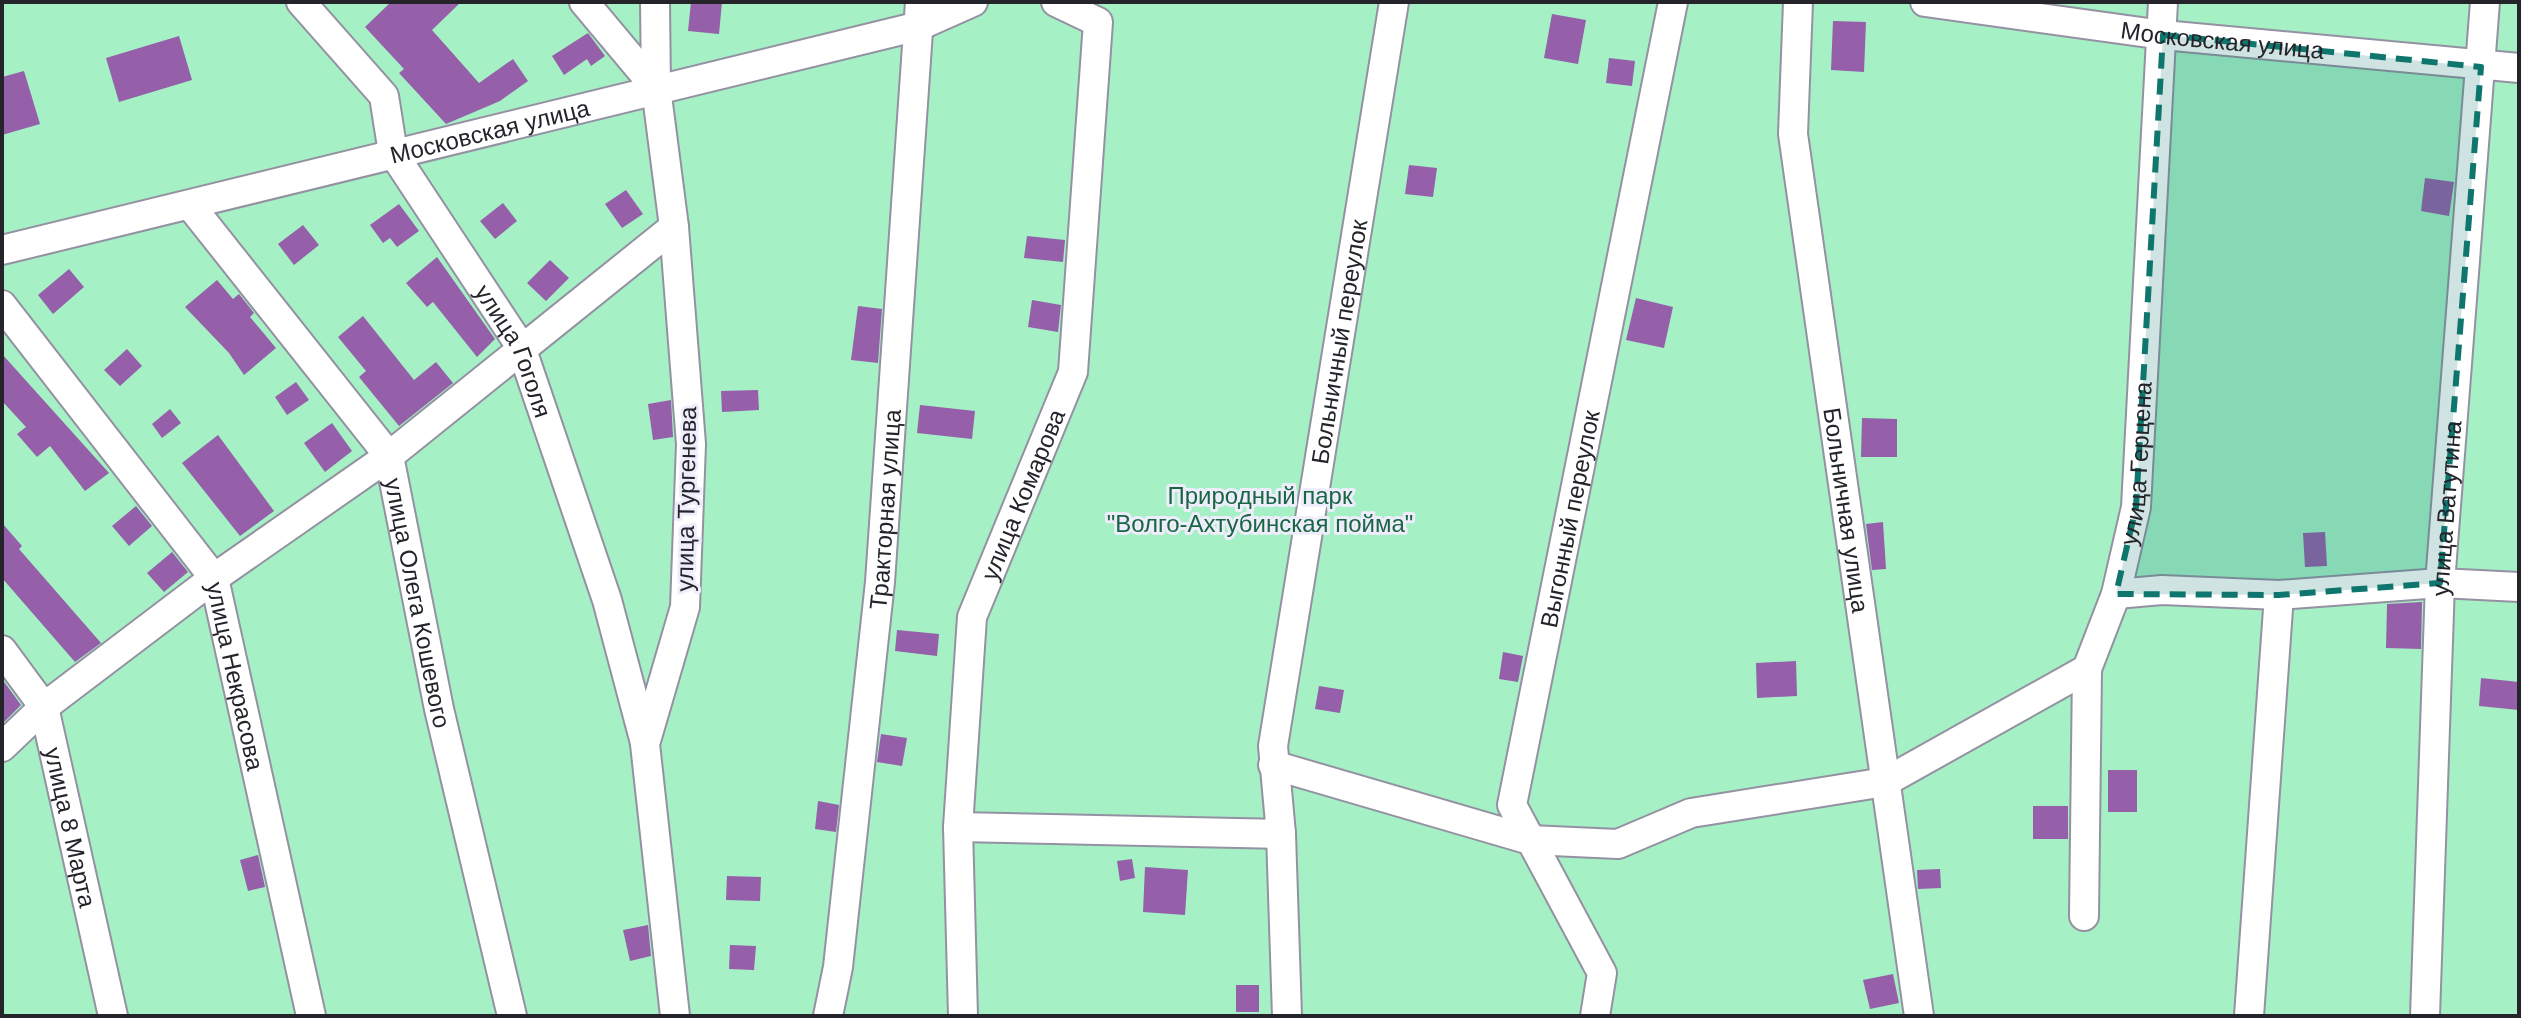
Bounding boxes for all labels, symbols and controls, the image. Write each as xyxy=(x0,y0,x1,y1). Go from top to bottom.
street label: Московская улица xyxy=(2119,16,2326,63)
street label: Московская улица xyxy=(387,93,593,168)
street label: Больничный переулок xyxy=(1306,217,1372,466)
street label: улица Гоголя xyxy=(470,279,557,421)
street label: улица Герцена xyxy=(2114,380,2156,548)
street label: улица Комарова xyxy=(975,404,1070,584)
street label: улица Тургенева xyxy=(671,406,701,592)
street label: Больничная улица xyxy=(1819,406,1875,615)
street label: Выгонный переулок xyxy=(1534,407,1604,630)
street label: Тракторная улица xyxy=(864,408,905,611)
street label: улица Ватутина xyxy=(2426,419,2466,597)
street label: улица Олега Кошевого xyxy=(380,476,456,730)
park label: Природный парк "Волго-Ахтубинская пойма" xyxy=(1107,482,1413,537)
street label: улица Некрасова xyxy=(202,579,270,773)
street label: улица 8 Марта xyxy=(40,745,102,910)

